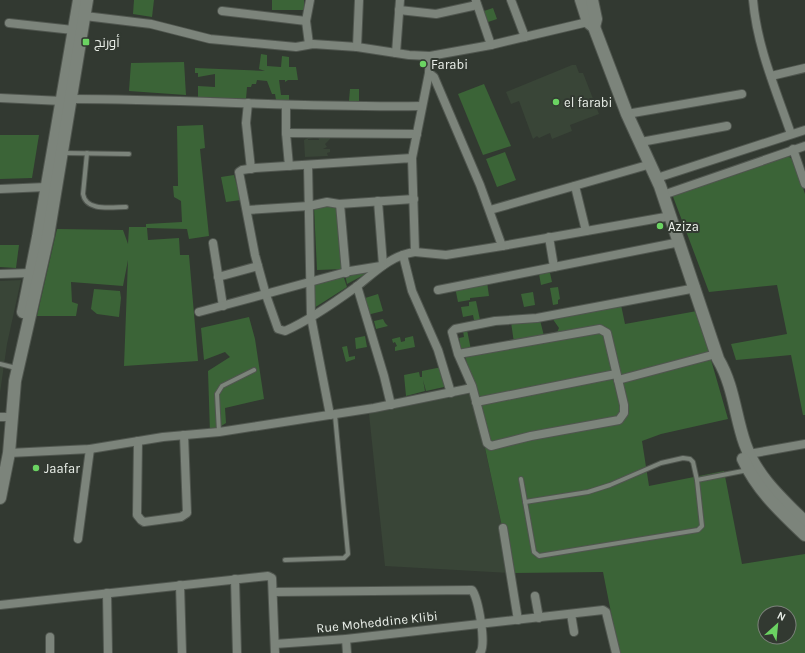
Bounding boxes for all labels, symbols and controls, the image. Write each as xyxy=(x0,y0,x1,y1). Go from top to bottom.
place label: أورنج xyxy=(94,34,120,51)
marker: أورنج xyxy=(81,37,91,47)
place label: Farabi xyxy=(431,57,468,72)
marker: Farabi xyxy=(418,59,428,69)
place label: el farabi xyxy=(564,95,612,110)
marker: el farabi xyxy=(551,97,561,107)
place label: Aziza xyxy=(668,219,699,234)
marker: Aziza xyxy=(655,221,665,231)
place label: Jaafar xyxy=(44,461,80,476)
marker: Jaafar xyxy=(31,463,41,473)
north arrow xyxy=(757,605,797,645)
street label: Rue Moheddine Klibi xyxy=(315,608,439,636)
text: N xyxy=(775,609,788,624)

